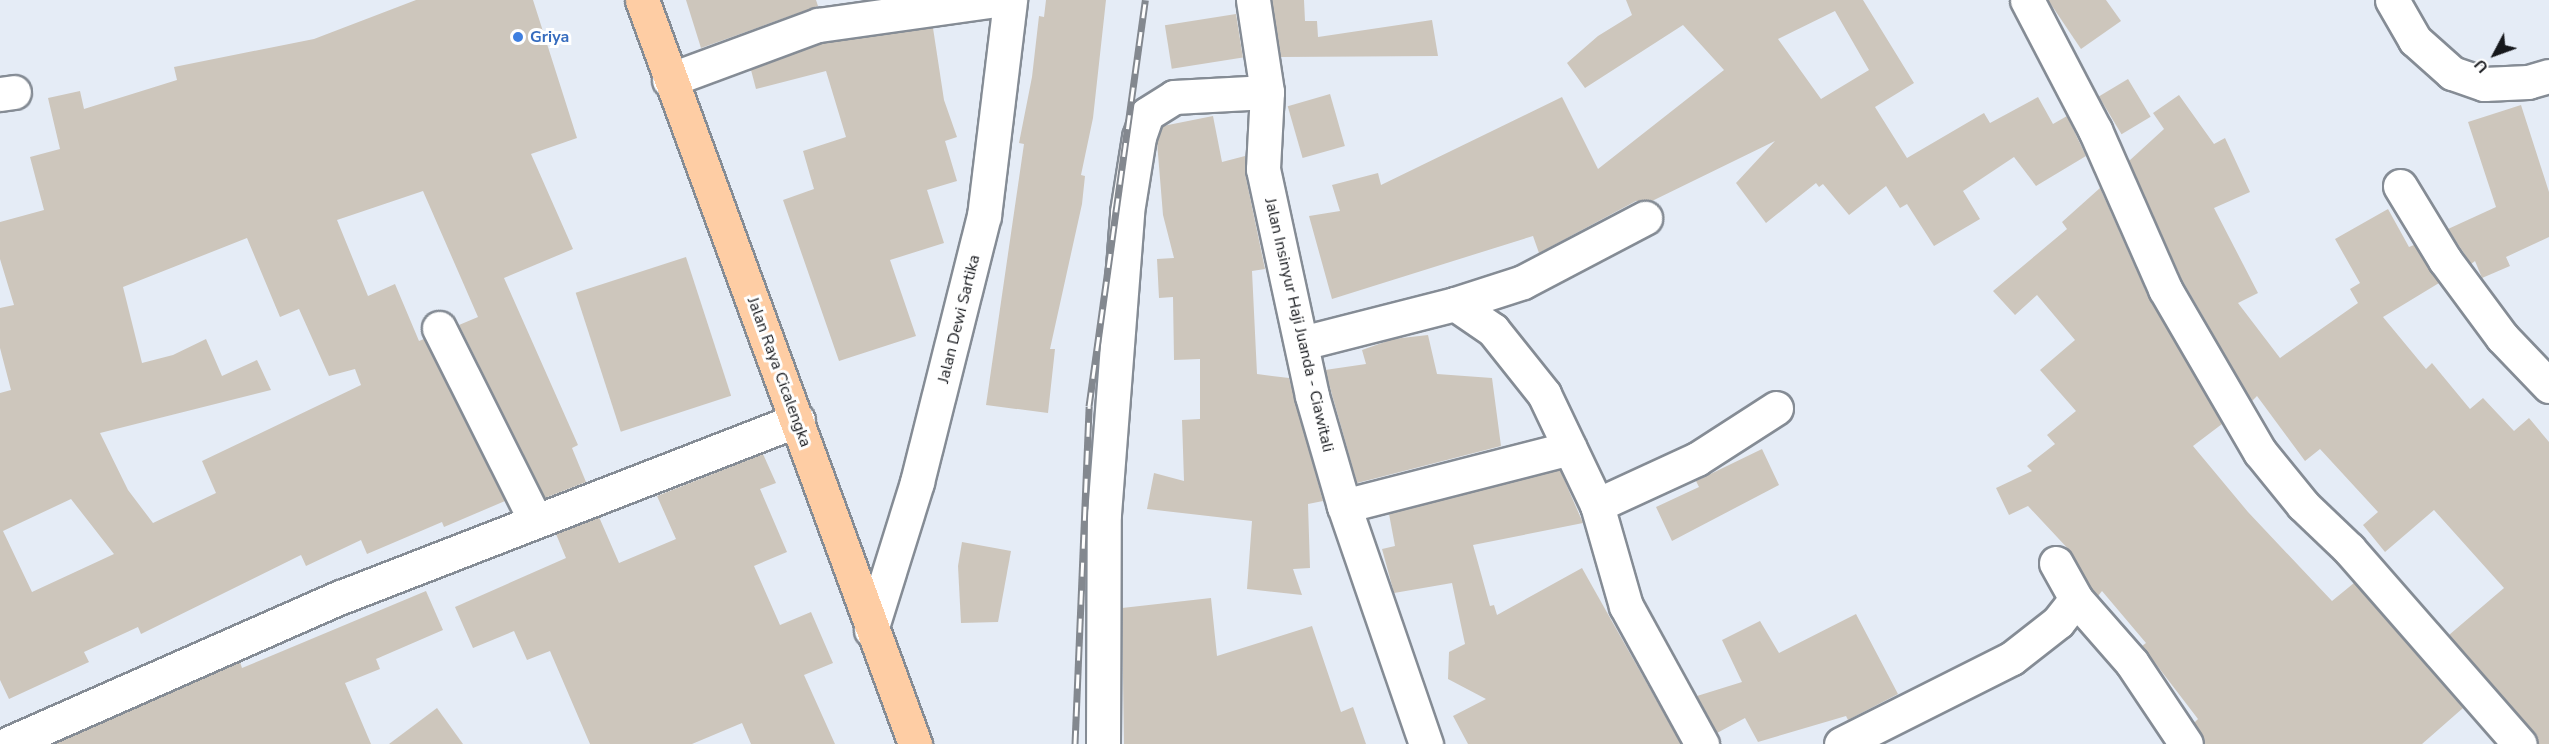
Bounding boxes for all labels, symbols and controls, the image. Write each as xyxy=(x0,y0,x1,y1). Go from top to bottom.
north arrow xyxy=(2465,24,2525,84)
place label: Griya xyxy=(530,27,569,47)
marker: Griya xyxy=(511,30,525,44)
text: U xyxy=(2469,54,2494,77)
street label: Jalan Insinyur Haji Juanda - Ciawitali xyxy=(1260,196,1338,454)
street label: Jalan Dewi Sartika xyxy=(934,253,984,385)
street label: Jalan Raya Cicalengka xyxy=(743,294,815,450)

